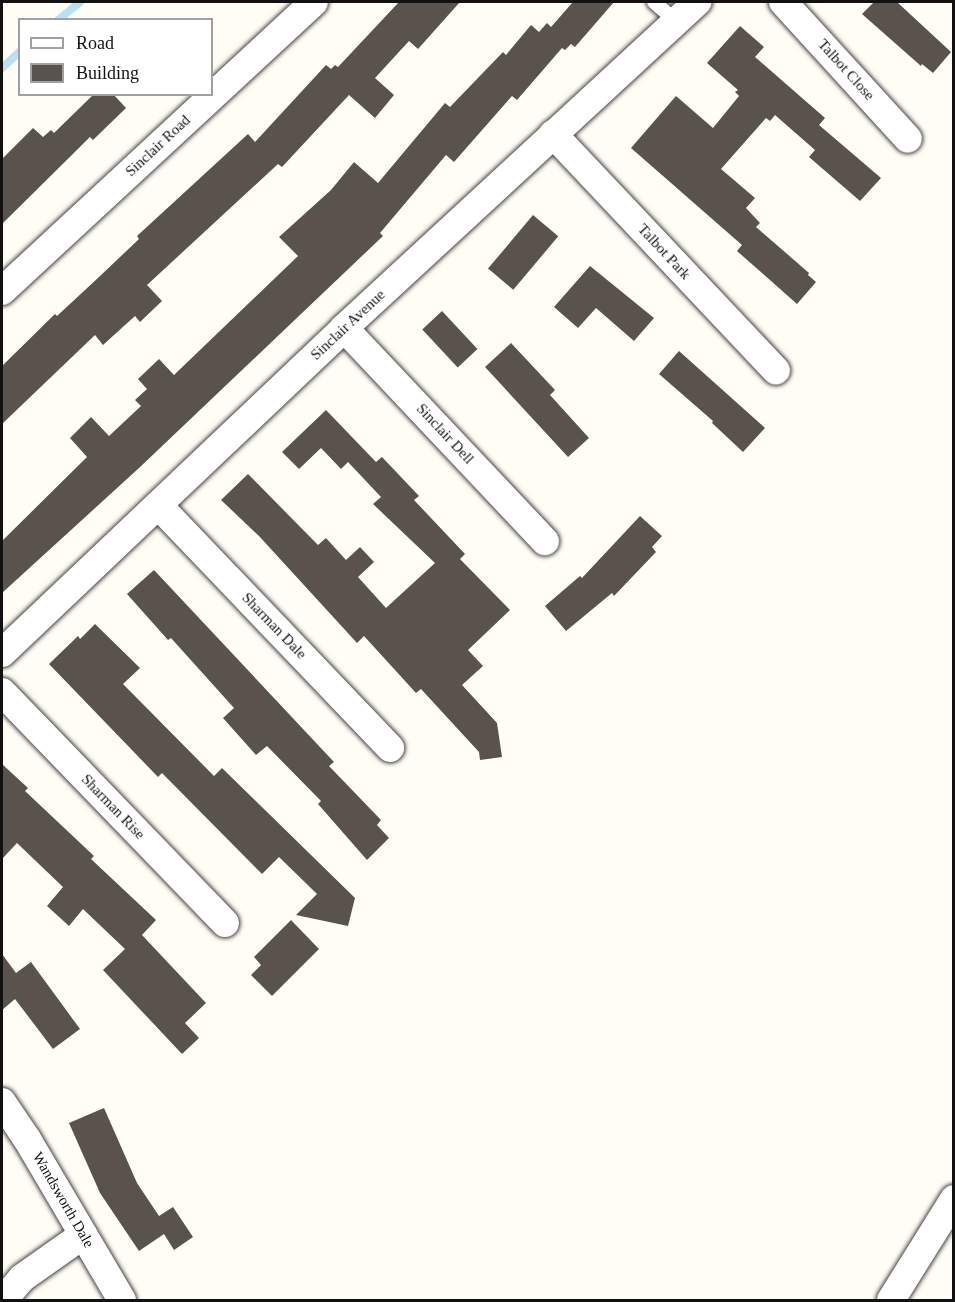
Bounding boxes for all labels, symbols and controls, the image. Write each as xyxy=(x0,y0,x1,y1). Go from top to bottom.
legend xyxy=(18,18,213,96)
text: Road xyxy=(76,33,114,53)
street label: Talbot Close xyxy=(814,36,878,104)
text: Building xyxy=(76,63,139,83)
street label: Sinclair Road xyxy=(122,111,194,181)
street label: Talbot Park xyxy=(634,221,694,283)
street label: Sinclair Avenue xyxy=(307,286,389,364)
street label: Sinclair Dell xyxy=(412,400,478,468)
street label: Sharman Dale xyxy=(238,589,310,663)
street label: Sharman Rise xyxy=(77,771,149,843)
street label: Wandsworth Dale xyxy=(28,1149,98,1251)

